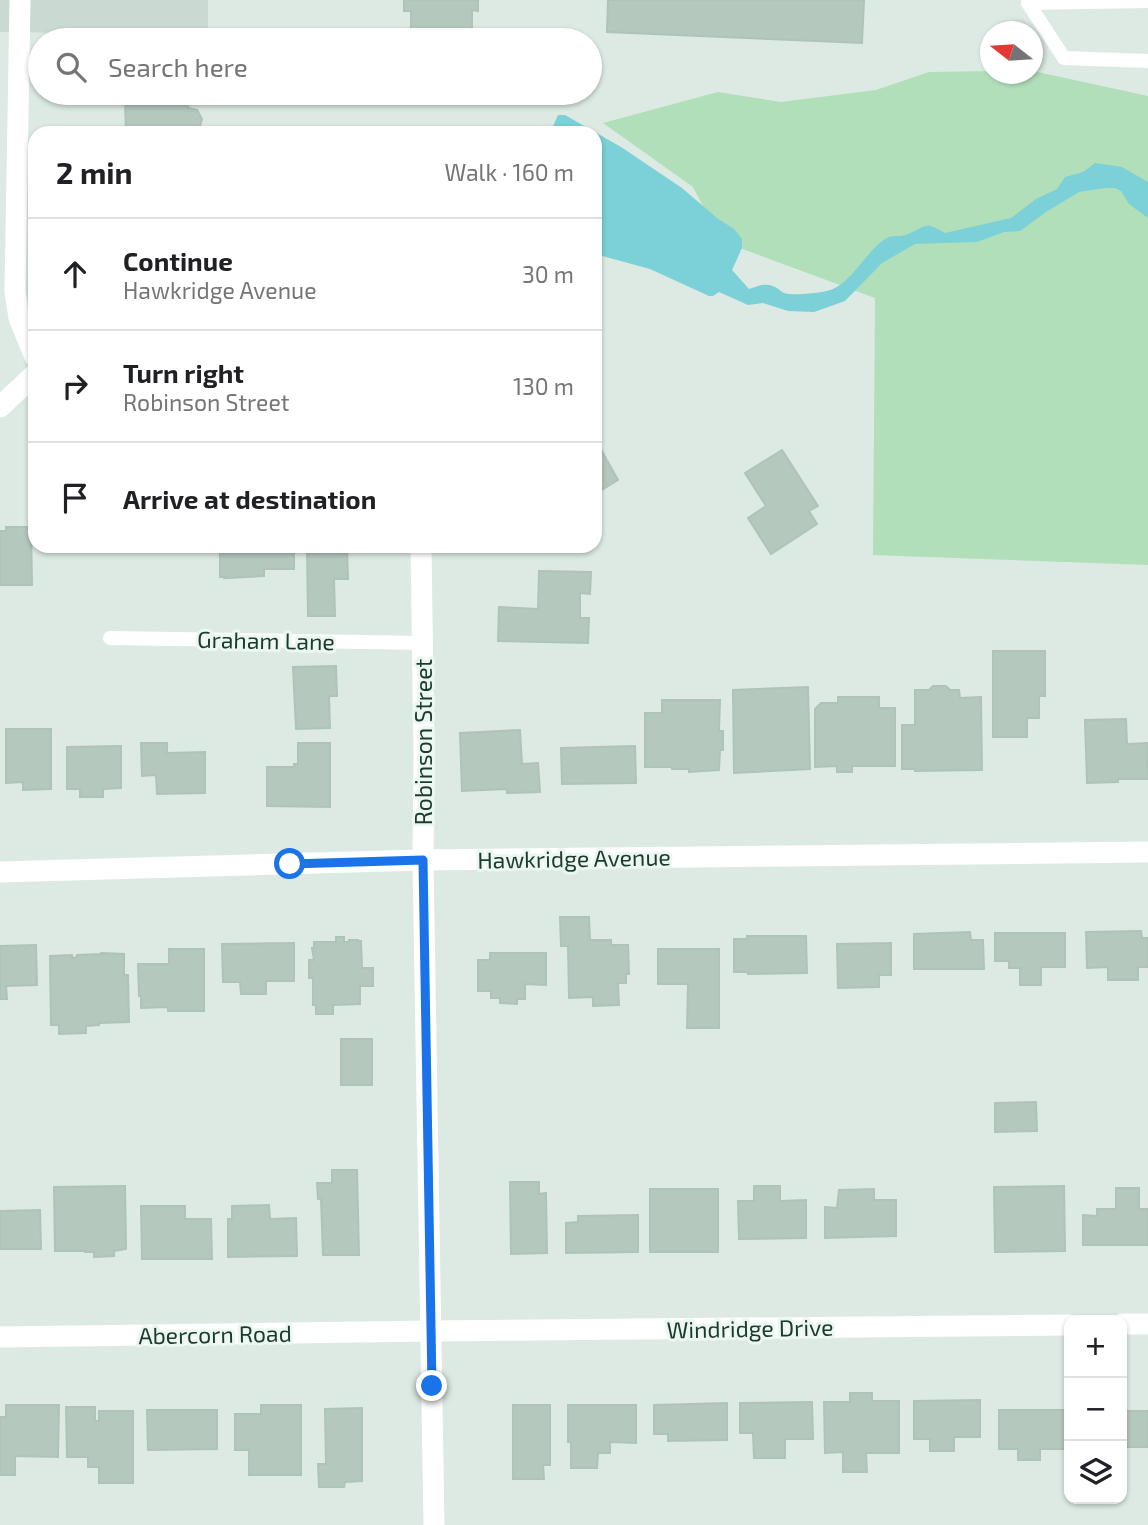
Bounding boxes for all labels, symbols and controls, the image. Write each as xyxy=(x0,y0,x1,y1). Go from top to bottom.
north arrow xyxy=(980,21,1043,84)
search box xyxy=(28,28,602,105)
icon: search xyxy=(52,48,90,86)
text: Search here xyxy=(108,51,248,82)
text: 2 min xyxy=(56,154,133,190)
text: Walk · 160 m xyxy=(444,158,574,186)
text: Continue xyxy=(123,245,233,276)
icon: ahead xyxy=(56,255,94,293)
text: 30 m xyxy=(522,260,574,288)
text: Hawkridge Avenue xyxy=(123,276,317,304)
text: Turn right xyxy=(123,357,244,388)
icon: right xyxy=(56,367,94,405)
text: 130 m xyxy=(513,372,574,400)
text: Robinson Street xyxy=(123,388,290,416)
icon: arrive xyxy=(56,479,94,517)
text: Arrive at destination xyxy=(123,483,376,514)
street label: Graham Lane xyxy=(197,625,335,655)
street label: Robinson Street xyxy=(409,659,437,825)
street label: Hawkridge Avenue xyxy=(477,842,671,874)
route start xyxy=(274,848,305,879)
street label: Windridge Drive xyxy=(666,1313,834,1343)
map controls xyxy=(1064,1315,1127,1504)
button: + xyxy=(1064,1315,1127,1378)
street label: Abercorn Road xyxy=(138,1319,292,1349)
route end xyxy=(416,1370,447,1401)
button: − xyxy=(1064,1378,1127,1441)
button: layers xyxy=(1064,1441,1127,1504)

